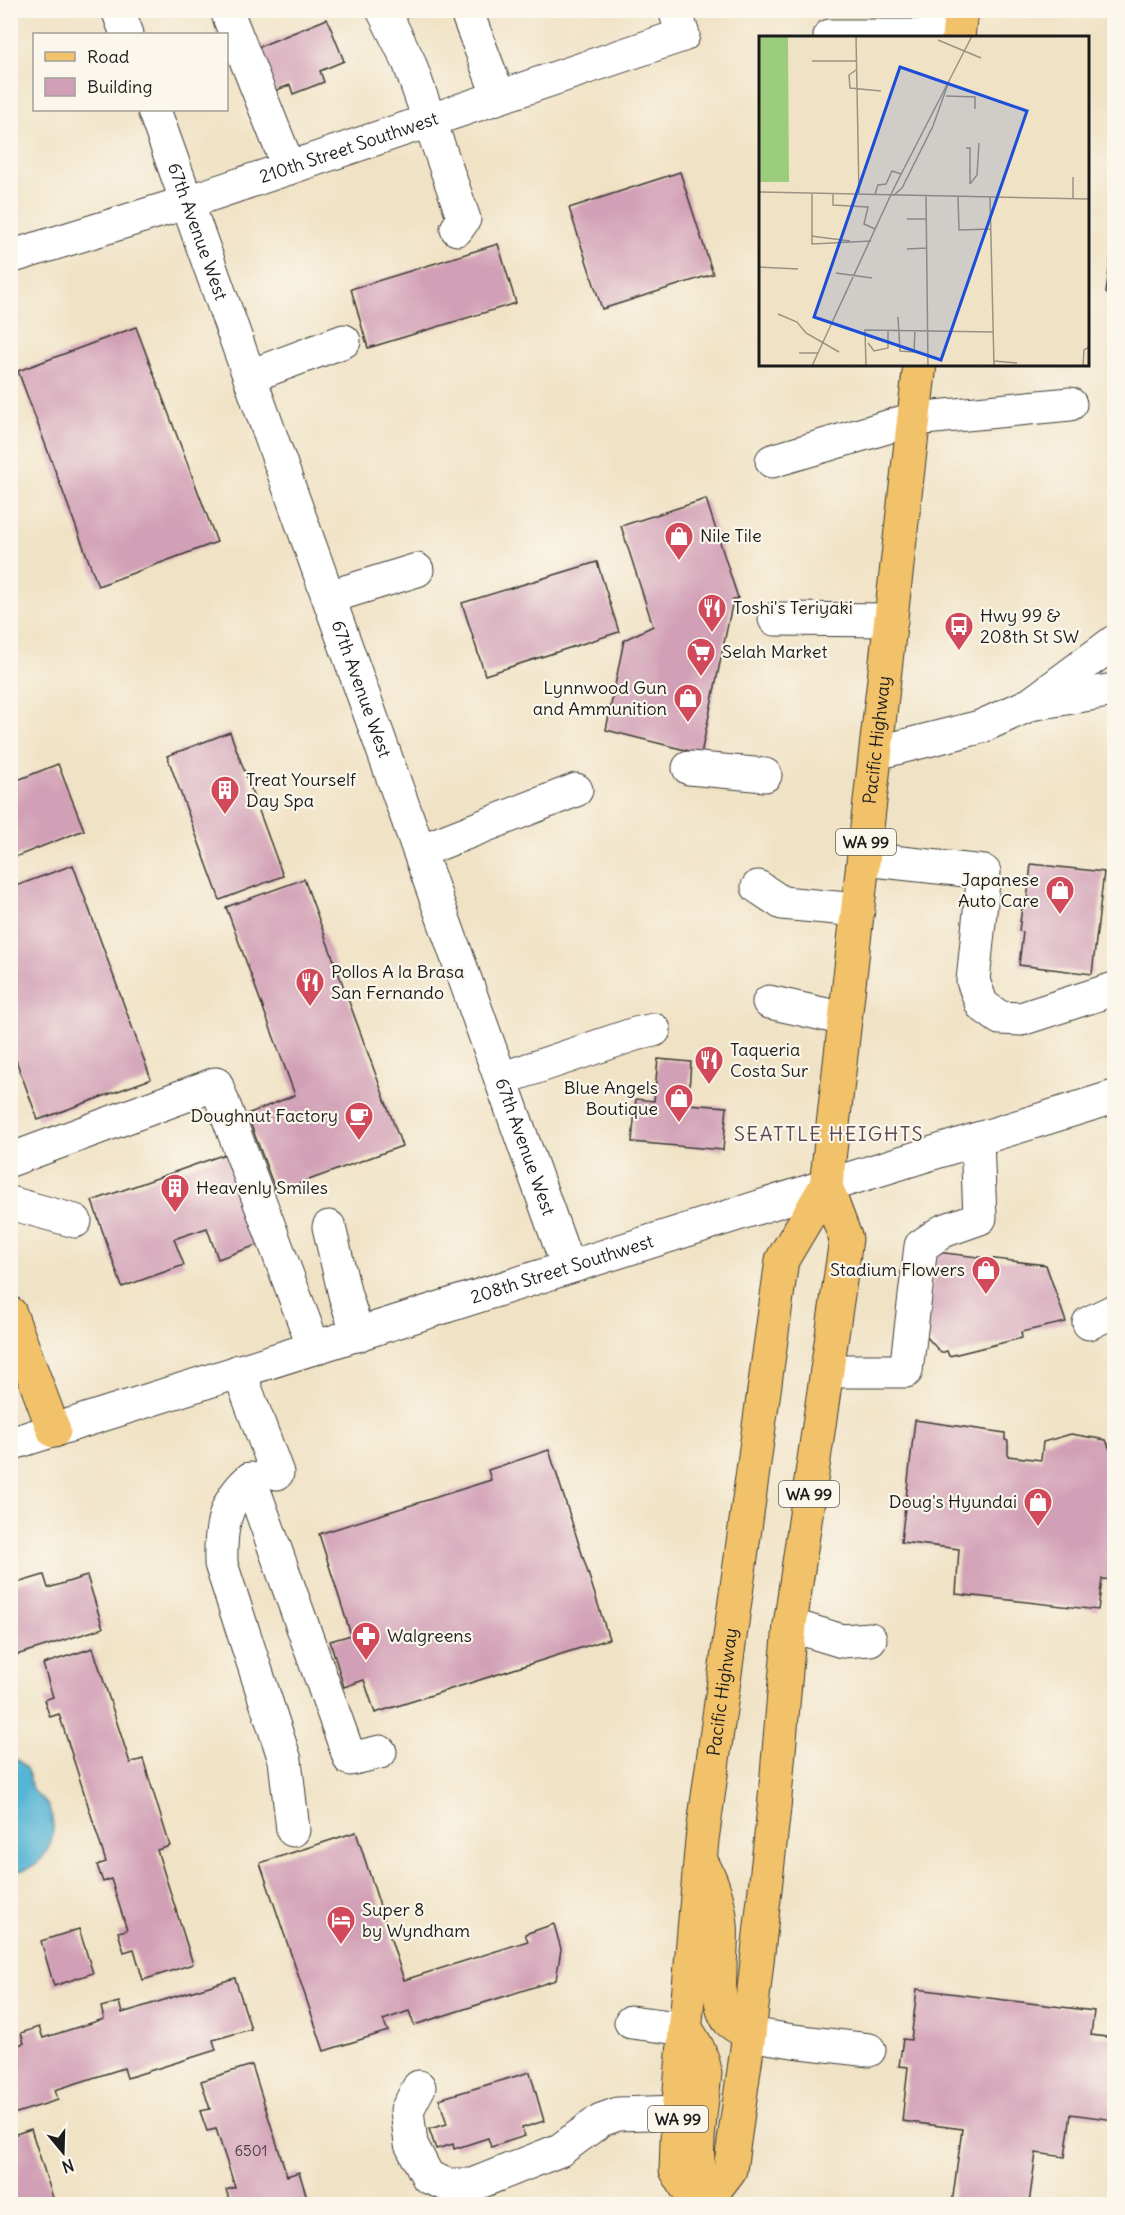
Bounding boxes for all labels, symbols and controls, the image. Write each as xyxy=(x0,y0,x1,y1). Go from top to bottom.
legend xyxy=(33,33,228,111)
inset map xyxy=(759,36,1089,366)
text: Road xyxy=(87,45,130,68)
text: Building xyxy=(87,75,152,98)
street label: 210th Street Southwest xyxy=(256,106,441,188)
street label: 67th Avenue West xyxy=(163,159,233,303)
shop icon: Nile Tile xyxy=(663,520,695,562)
place label: Nile Tile xyxy=(700,524,762,547)
restaurant icon: Toshi's Teriyaki xyxy=(696,592,728,634)
place label: Toshi's Teriyaki xyxy=(733,596,853,619)
place label: Hwy 99 & 208th St SW xyxy=(980,604,1079,648)
bus stop icon: Hwy 99 & 208th St SW xyxy=(943,610,975,652)
street label: 67th Avenue West xyxy=(327,617,397,761)
supermarket icon: Selah Market xyxy=(685,636,717,678)
place label: Selah Market xyxy=(722,640,828,663)
street label: Pacific Highway xyxy=(858,675,895,805)
place label: Lynnwood Gun and Ammunition xyxy=(533,676,667,720)
shop icon: Lynnwood Gun and Ammunition xyxy=(672,682,704,724)
place label: Treat Yourself Day Spa xyxy=(246,768,357,812)
building icon: Treat Yourself Day Spa xyxy=(209,774,241,816)
road number: WA 99 xyxy=(836,829,896,855)
place label: Japanese Auto Care xyxy=(958,868,1039,912)
shop icon: Japanese Auto Care xyxy=(1044,874,1076,916)
place label: Pollos A la Brasa San Fernando xyxy=(331,960,464,1004)
restaurant icon: Pollos A la Brasa San Fernando xyxy=(294,966,326,1008)
place label: Taqueria Costa Sur xyxy=(730,1038,809,1082)
restaurant icon: Taqueria Costa Sur xyxy=(693,1044,725,1086)
street label: 67th Avenue West xyxy=(490,1075,561,1218)
place label: Blue Angels Boutique xyxy=(564,1076,658,1120)
shop icon: Blue Angels Boutique xyxy=(663,1082,695,1124)
cafe icon: Doughnut Factory xyxy=(343,1100,375,1142)
place label: Doughnut Factory xyxy=(191,1104,338,1127)
district label: SEATTLE HEIGHTS xyxy=(734,1121,924,1146)
building icon: Heavenly Smiles xyxy=(159,1172,191,1214)
place label: Heavenly Smiles xyxy=(196,1176,328,1199)
street label: 208th Street Southwest xyxy=(468,1229,656,1309)
shop icon: Stadium Flowers xyxy=(970,1254,1002,1296)
place label: Stadium Flowers xyxy=(830,1258,965,1281)
road number: WA 99 xyxy=(779,1481,839,1507)
shop icon: Doug's Hyundai xyxy=(1022,1486,1054,1528)
place label: Doug's Hyundai xyxy=(889,1490,1017,1513)
pharmacy icon: Walgreens xyxy=(350,1620,382,1662)
place label: Walgreens xyxy=(387,1624,472,1647)
street label: Pacific Highway xyxy=(702,1626,742,1757)
place label: Super 8 by Wyndham xyxy=(362,1898,470,1942)
hotel icon: Super 8 by Wyndham xyxy=(325,1904,357,1946)
road number: WA 99 xyxy=(648,2106,708,2132)
north arrow xyxy=(33,2122,93,2182)
house number: 6501 xyxy=(234,2141,268,2160)
text: N xyxy=(59,2155,76,2177)

